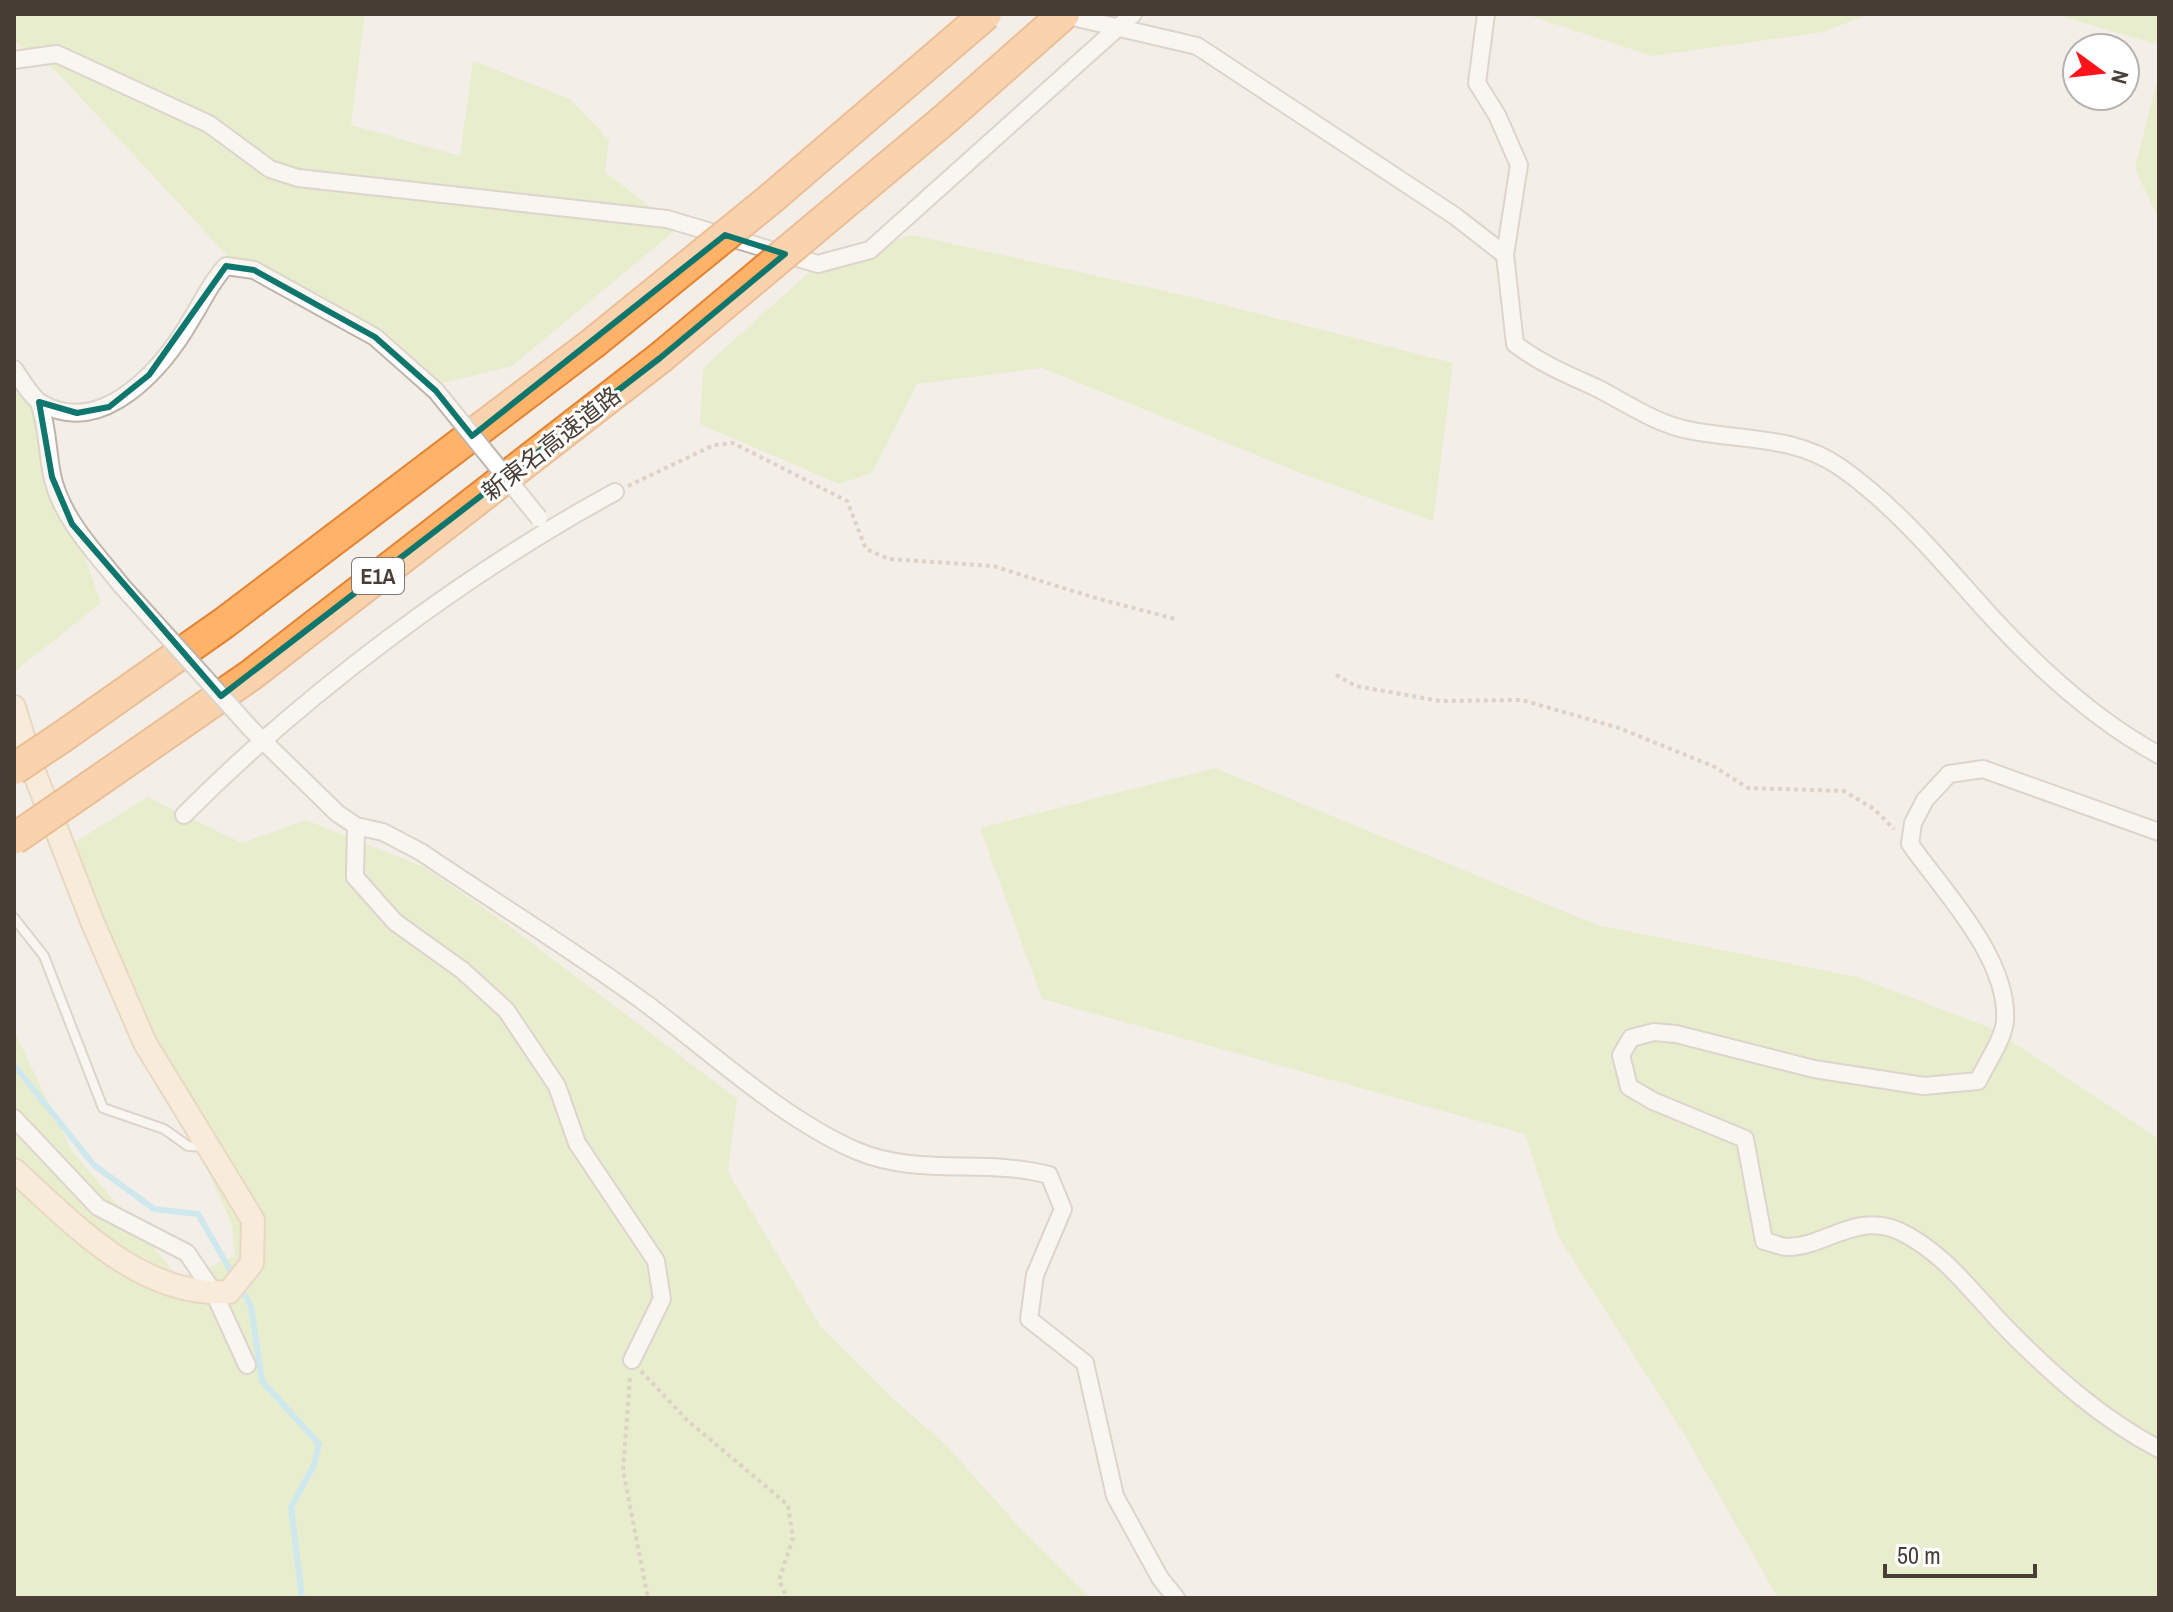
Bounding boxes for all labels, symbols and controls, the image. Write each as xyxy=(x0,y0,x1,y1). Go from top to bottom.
north arrow xyxy=(2061,32,2141,112)
text: N xyxy=(2104,67,2136,87)
street label: 新東名高速道路 xyxy=(475,379,627,507)
road number: E1A xyxy=(352,558,404,594)
scale bar xyxy=(1885,1528,2035,1578)
text: 50 m xyxy=(1897,1539,1941,1571)

